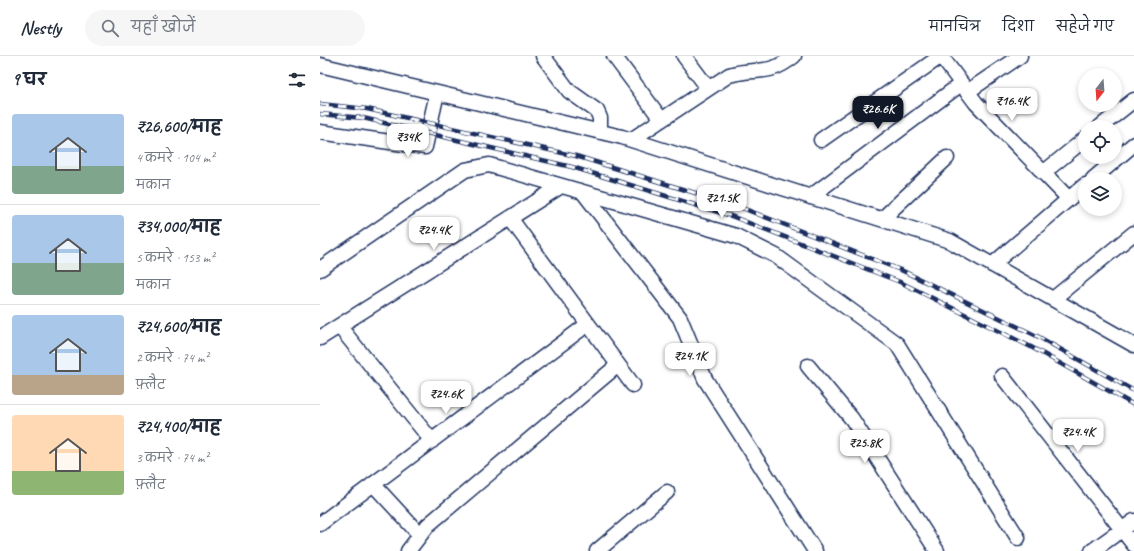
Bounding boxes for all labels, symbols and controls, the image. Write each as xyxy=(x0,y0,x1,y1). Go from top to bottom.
search box xyxy=(85,10,365,46)
text: Nestly xyxy=(20,16,61,40)
icon: search xyxy=(99,17,121,39)
text: यहाँ खोजें xyxy=(131,18,195,37)
text: मानचित्र xyxy=(929,18,980,35)
text: दिशा xyxy=(1002,18,1034,35)
text: सहेजे गए xyxy=(1056,18,1114,35)
north arrow xyxy=(1078,68,1122,112)
map controls xyxy=(1078,68,1122,216)
text: 9 घर xyxy=(12,69,46,90)
icon: filters xyxy=(286,69,308,91)
pin: ₹16.4K xyxy=(979,88,1045,122)
text: ₹16.4K xyxy=(996,93,1028,109)
pin: ₹26.6K xyxy=(845,96,911,130)
text: ₹26.6K xyxy=(861,101,895,117)
text: ₹26,600/माह xyxy=(136,116,221,137)
button: locate xyxy=(1078,120,1122,164)
pin: ₹34K xyxy=(384,124,432,158)
text: ₹34K xyxy=(396,129,420,145)
icon: home xyxy=(44,130,92,178)
text: 4 कमरे · 104 m² xyxy=(136,150,214,166)
button: layers xyxy=(1078,172,1122,216)
text: मकान xyxy=(136,177,170,193)
pin: ₹21.5K xyxy=(689,185,755,219)
text: ₹21.5K xyxy=(706,190,738,206)
text: ₹34,000/माह xyxy=(136,216,221,237)
pin: ₹24.4K xyxy=(401,217,467,251)
text: ₹24.4K xyxy=(418,222,450,238)
icon: home xyxy=(44,231,92,279)
text: 5 कमरे · 153 m² xyxy=(136,250,214,266)
text: मकान xyxy=(136,277,170,293)
text: ₹24,600/माह xyxy=(136,316,221,337)
icon: home xyxy=(44,331,92,379)
pin: ₹24.1K xyxy=(657,343,723,377)
text: ₹24.1K xyxy=(674,348,706,364)
text: 2 कमरे · 74 m² xyxy=(136,350,208,366)
text: फ़्लैट xyxy=(136,377,166,393)
pin: ₹24.6K xyxy=(413,381,479,415)
text: ₹24.6K xyxy=(430,386,462,402)
text: ₹24,400/माह xyxy=(136,416,221,437)
pin: ₹24.4K xyxy=(1045,419,1111,453)
text: ₹24.4K xyxy=(1062,424,1094,440)
pin: ₹25.8K xyxy=(832,430,898,464)
icon: home xyxy=(44,431,92,479)
text: ₹25.8K xyxy=(849,435,881,451)
text: 3 कमरे · 74 m² xyxy=(136,450,208,466)
text: फ़्लैट xyxy=(136,477,166,493)

